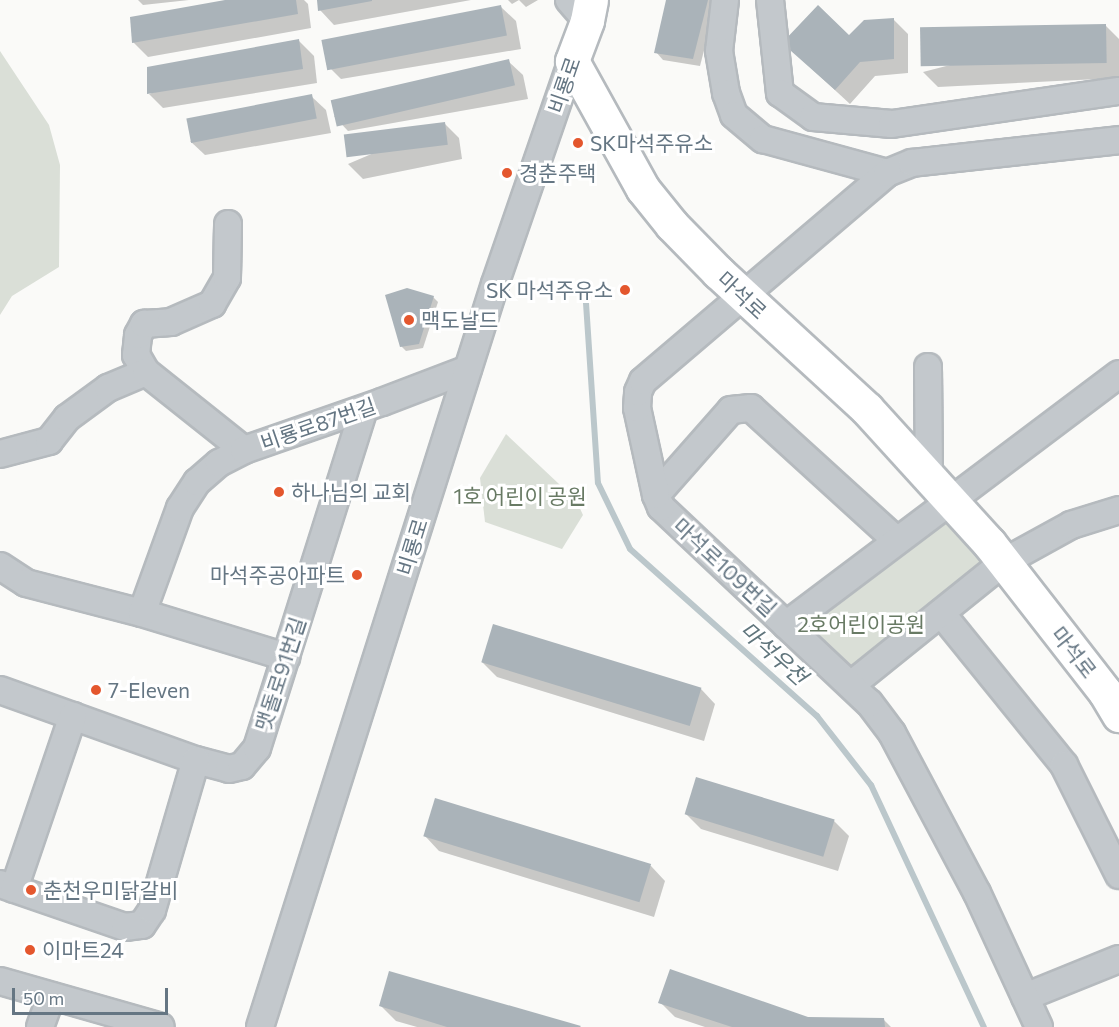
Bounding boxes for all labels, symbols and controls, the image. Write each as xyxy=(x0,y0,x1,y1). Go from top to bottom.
street label: 비룡로 xyxy=(543,53,585,117)
place label: SK마석주유소 xyxy=(590,130,713,156)
marker: SK마석주유소 xyxy=(571,136,585,150)
place label: 경춘주택 xyxy=(519,160,596,186)
marker: 경춘주택 xyxy=(500,166,514,180)
street label: 마석로 xyxy=(712,266,772,324)
place label: SK 마석주유소 xyxy=(486,277,613,303)
marker: SK 마석주유소 xyxy=(618,283,632,297)
place label: 맥도날드 xyxy=(421,307,498,333)
marker: 맥도날드 xyxy=(402,313,416,327)
street label: 비룡로87번길 xyxy=(257,392,379,456)
place label: 하나님의 교회 xyxy=(291,479,411,505)
park label: 1호 어린이 공원 xyxy=(454,483,586,509)
marker: 하나님의 교회 xyxy=(272,485,286,499)
street label: 마석로109번길 xyxy=(668,513,782,621)
street label: 비룡로 xyxy=(391,516,433,578)
place label: 마석주공아파트 xyxy=(210,562,345,588)
marker: 마석주공아파트 xyxy=(350,568,364,582)
park label: 2호어린이공원 xyxy=(797,611,925,637)
street label: 맷돌로91번길 xyxy=(250,614,310,734)
water label: 마석우천 xyxy=(735,616,813,690)
street label: 마석로 xyxy=(1046,621,1102,683)
place label: 7-Eleven xyxy=(108,677,190,703)
marker: 7-Eleven xyxy=(89,683,103,697)
place label: 춘천우미닭갈비 xyxy=(43,877,178,903)
marker: 춘천우미닭갈비 xyxy=(24,883,38,897)
place label: 이마트24 xyxy=(42,937,124,963)
marker: 이마트24 xyxy=(23,943,37,957)
scale bar xyxy=(15,976,171,1014)
text: 50 m xyxy=(23,987,64,1009)

